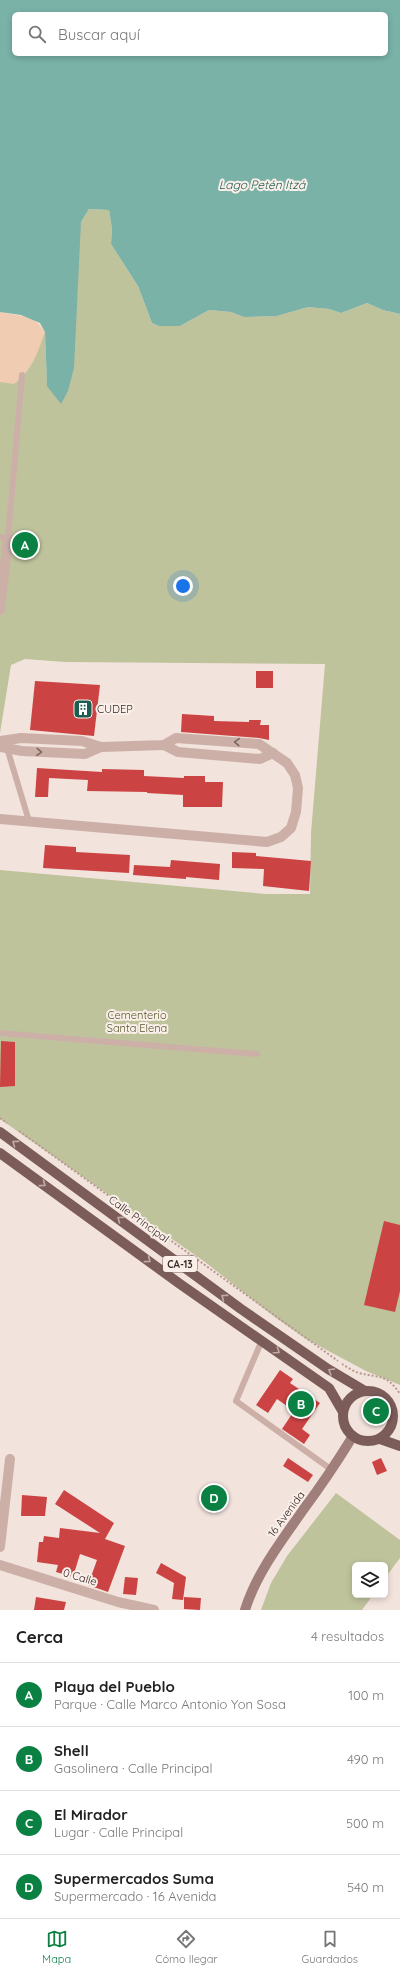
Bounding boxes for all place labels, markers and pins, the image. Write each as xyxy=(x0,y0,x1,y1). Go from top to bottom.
pin: A xyxy=(12,530,38,560)
building icon: CUDEP xyxy=(72,698,94,720)
place label: CUDEP xyxy=(97,702,133,716)
pin: B xyxy=(288,1389,314,1419)
pin: C xyxy=(363,1396,389,1426)
pin: D xyxy=(201,1483,227,1513)

